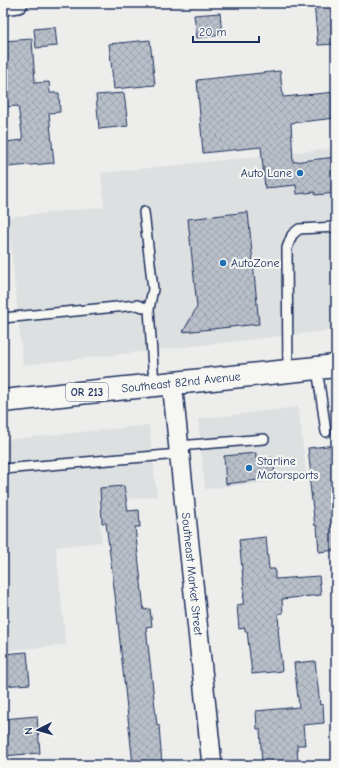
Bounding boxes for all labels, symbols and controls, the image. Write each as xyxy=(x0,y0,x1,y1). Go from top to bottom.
scale bar xyxy=(193,18,259,44)
text: 20 m xyxy=(199,25,227,39)
place label: Auto Lane xyxy=(241,166,292,180)
marker: Auto Lane xyxy=(295,168,305,178)
place label: AutoZone xyxy=(231,256,280,270)
marker: AutoZone xyxy=(218,258,228,268)
street label: Southeast 82nd Avenue xyxy=(121,369,241,396)
road number: OR 213 xyxy=(66,383,108,401)
place label: Starline Motorsports xyxy=(257,454,318,482)
marker: Starline Motorsports xyxy=(244,463,254,473)
street label: Southeast Market Street xyxy=(179,512,205,637)
north arrow xyxy=(18,710,58,750)
text: N xyxy=(22,727,35,735)

